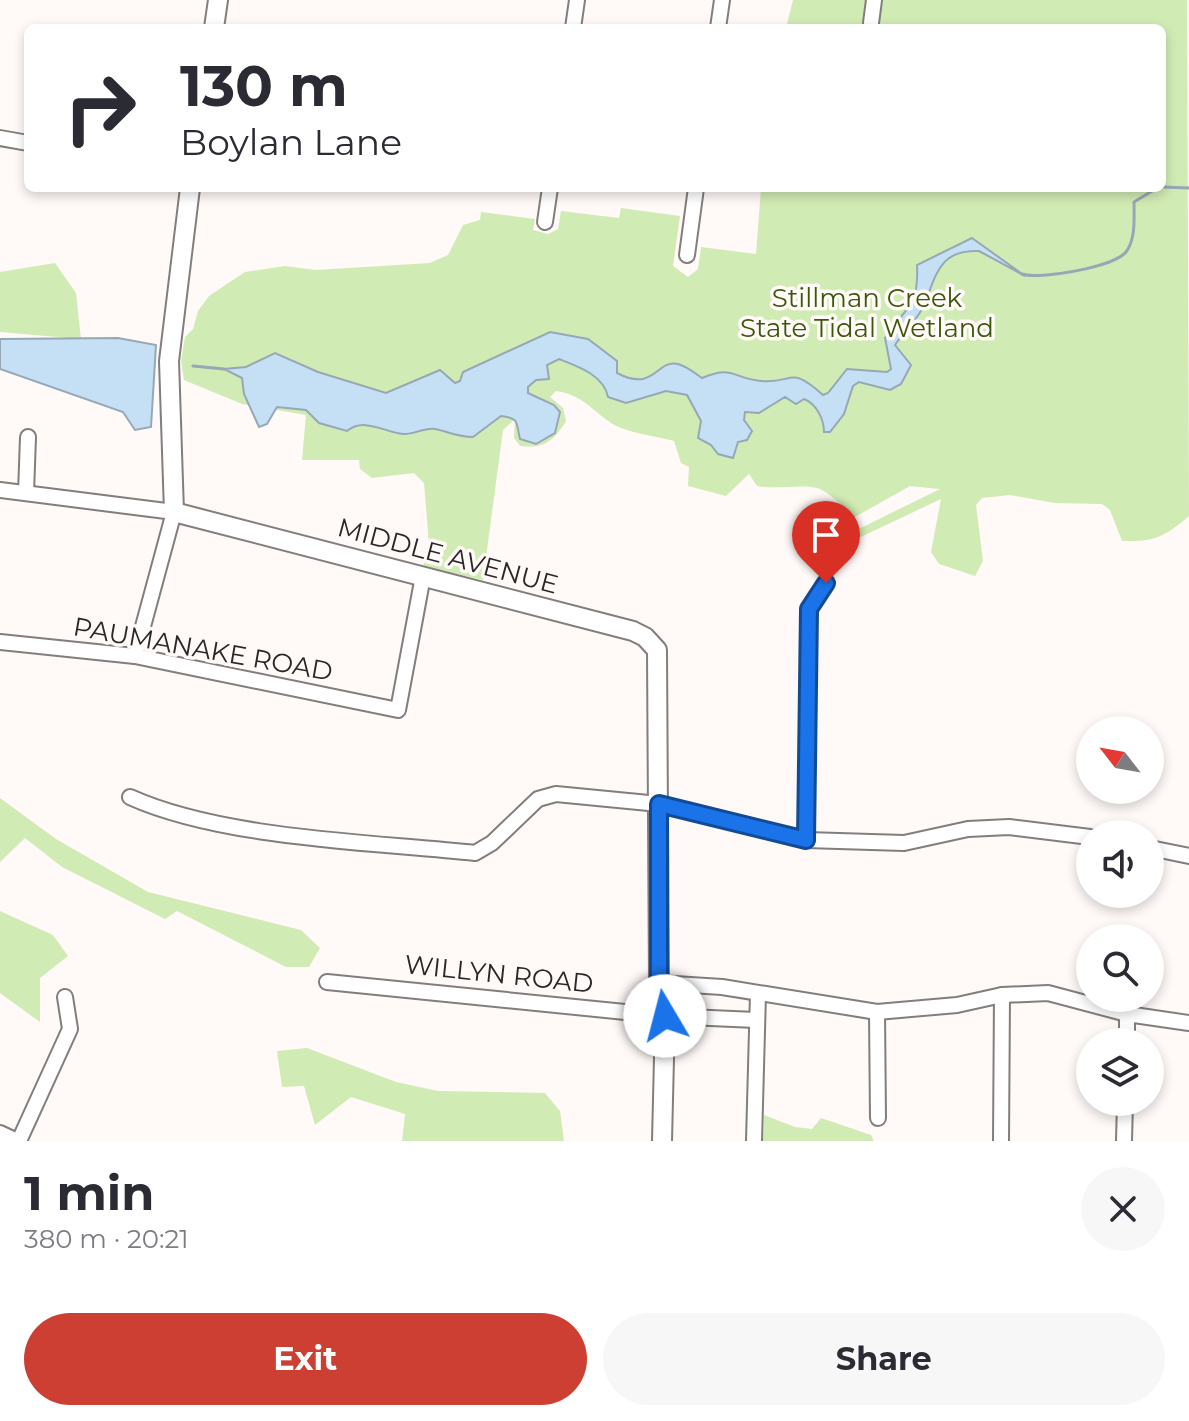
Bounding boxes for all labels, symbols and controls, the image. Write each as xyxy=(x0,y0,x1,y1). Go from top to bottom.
text: 130 m xyxy=(180,52,348,120)
icon: right xyxy=(48,56,152,160)
text: Boylan Lane xyxy=(180,120,402,164)
park label: Stillman Creek State Tidal Wetland xyxy=(740,282,994,344)
pin xyxy=(792,501,860,583)
street label: MIDDLE AVENUE xyxy=(334,511,562,601)
icon: arrive xyxy=(804,513,848,557)
street label: PAUMANAKE ROAD xyxy=(71,610,335,688)
north arrow xyxy=(1076,716,1164,804)
map controls xyxy=(1076,716,1164,1116)
button: sound xyxy=(1076,820,1164,908)
button: search xyxy=(1076,924,1164,1012)
street label: WILLYN ROAD xyxy=(403,948,595,1000)
position arrow xyxy=(623,974,707,1058)
button: layers xyxy=(1076,1028,1164,1116)
text: 1 min xyxy=(24,1164,154,1222)
button: close xyxy=(1081,1167,1165,1251)
text: 380 m · 20:21 xyxy=(24,1223,189,1255)
button: Exit xyxy=(24,1313,587,1405)
button: Share xyxy=(603,1313,1165,1405)

